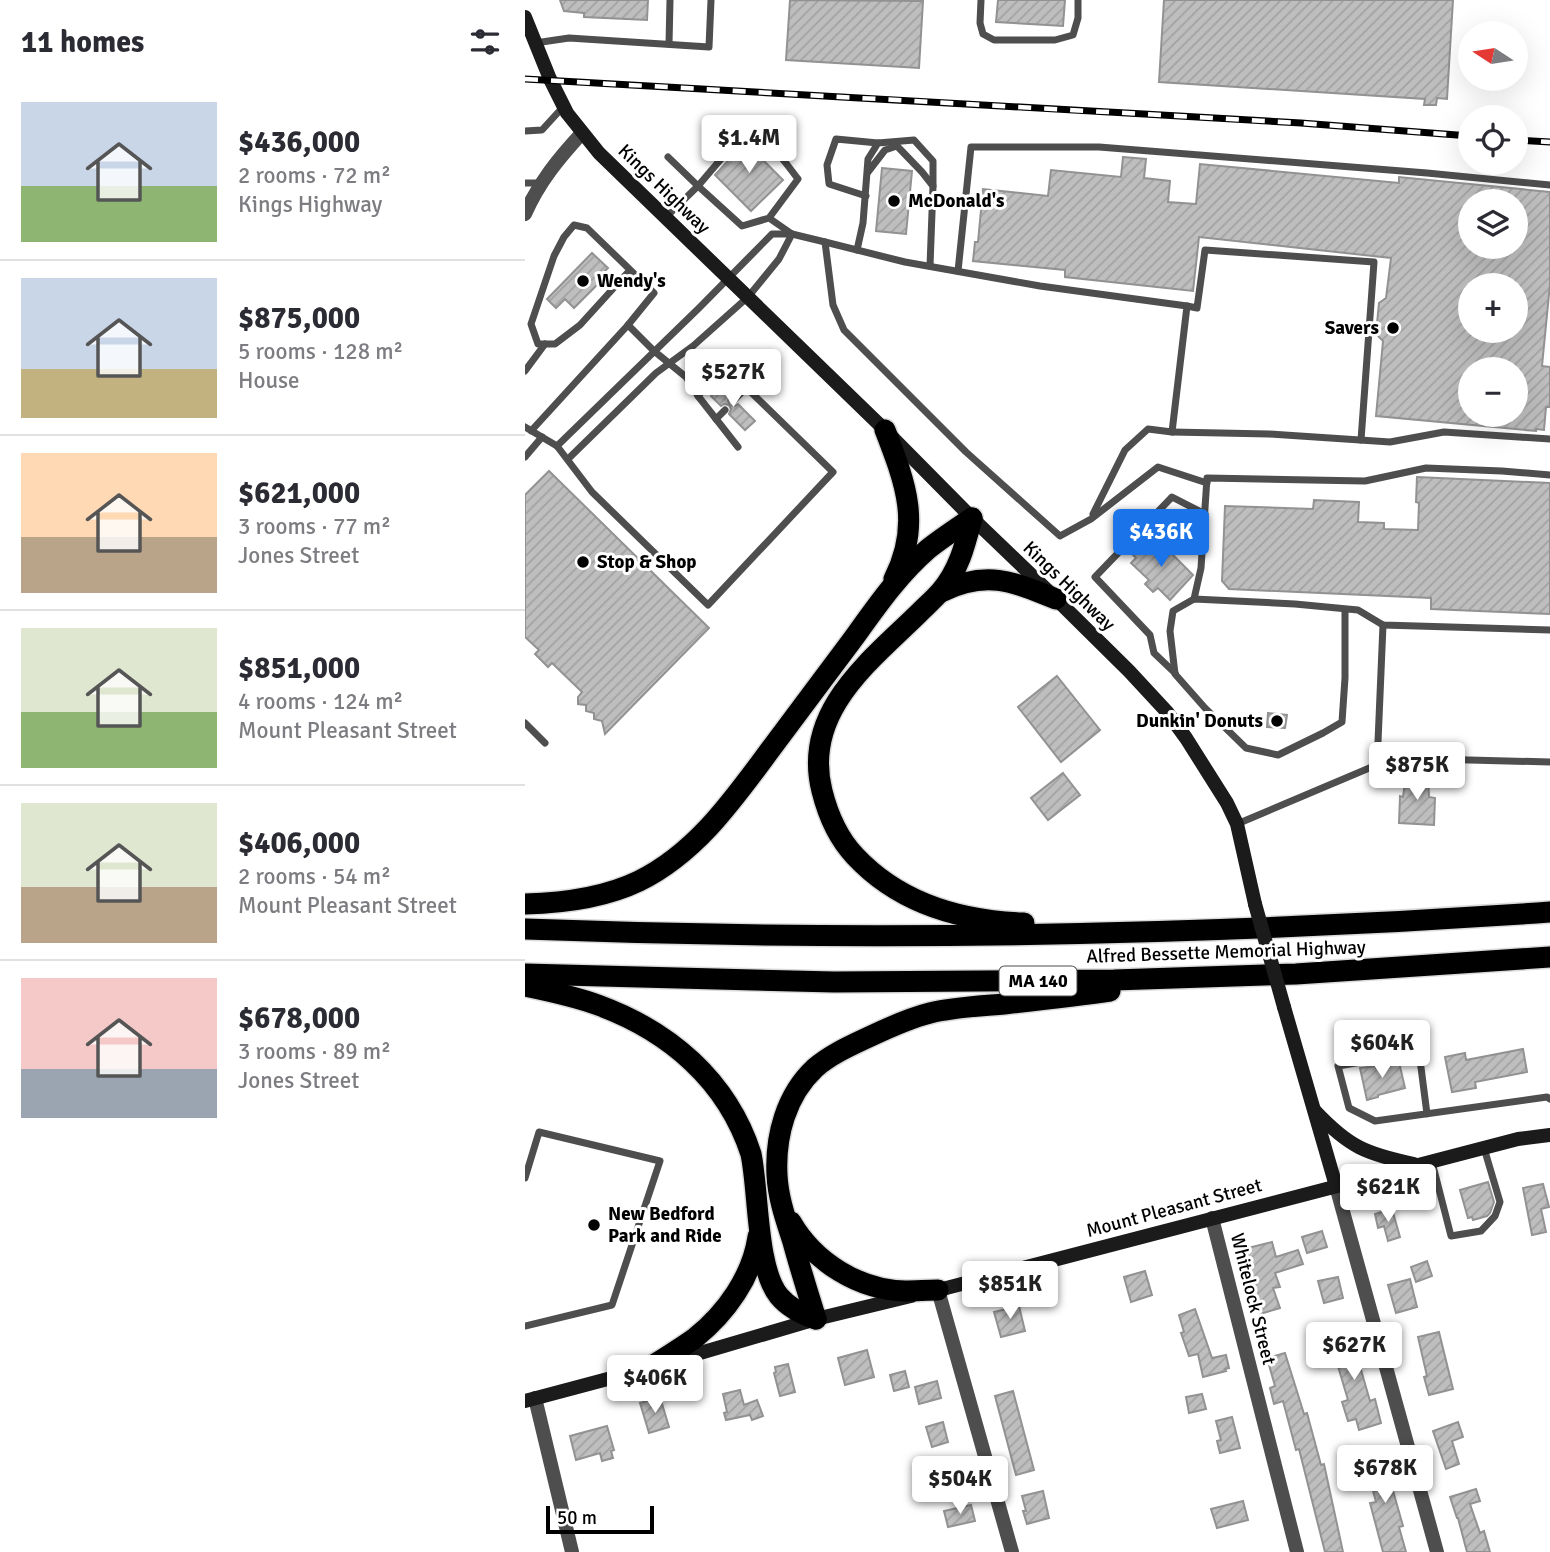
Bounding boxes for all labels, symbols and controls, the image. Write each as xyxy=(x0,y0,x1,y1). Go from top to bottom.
north arrow xyxy=(1458,21,1528,91)
map controls xyxy=(1458,21,1528,427)
icon: filters xyxy=(466,23,504,61)
text: 11 homes xyxy=(21,24,144,61)
button: locate xyxy=(1458,105,1528,175)
pin: $1.4M xyxy=(700,116,798,175)
text: $1.4M xyxy=(717,123,781,152)
text: $436,000 xyxy=(238,124,360,161)
icon: home xyxy=(77,130,161,214)
street label: Kings Highway xyxy=(613,139,715,239)
text: 2 rooms · 72 m² xyxy=(238,161,391,190)
place label: McDonald's xyxy=(908,189,1004,213)
button: layers xyxy=(1458,189,1528,259)
text: Kings Highway xyxy=(238,190,382,219)
marker: McDonald's xyxy=(886,193,902,209)
place label: Wendy's xyxy=(597,269,666,293)
marker: Wendy's xyxy=(575,273,591,289)
button: + xyxy=(1458,273,1528,343)
text: $875,000 xyxy=(238,300,360,337)
icon: home xyxy=(77,306,161,390)
place label: Savers xyxy=(1325,316,1379,340)
marker: Savers xyxy=(1385,320,1401,336)
text: 5 rooms · 128 m² xyxy=(238,337,403,366)
pin: $527K xyxy=(684,350,782,409)
text: $527K xyxy=(701,357,765,386)
button: − xyxy=(1458,357,1528,427)
text: House xyxy=(238,366,300,395)
text: $621,000 xyxy=(238,475,360,512)
icon: home xyxy=(77,481,161,565)
pin: $436K xyxy=(1112,510,1210,569)
text: 3 rooms · 77 m² xyxy=(238,512,391,541)
text: $436K xyxy=(1129,517,1193,546)
street label: Kings Highway xyxy=(1018,536,1120,636)
text: Jones Street xyxy=(238,541,359,570)
place label: Stop & Shop xyxy=(597,550,697,574)
marker: Stop & Shop xyxy=(575,554,591,570)
text: $851,000 xyxy=(238,650,360,687)
icon: home xyxy=(77,656,161,740)
text: 4 rooms · 124 m² xyxy=(238,687,403,716)
place label: Dunkin' Donuts xyxy=(1136,709,1263,733)
marker: Dunkin' Donuts xyxy=(1269,713,1285,729)
text: Mount Pleasant Street xyxy=(238,716,457,745)
pin: $875K xyxy=(1368,742,1466,802)
text: $875K xyxy=(1385,750,1449,779)
text: $406,000 xyxy=(238,825,360,862)
icon: home xyxy=(77,831,161,915)
text: 2 rooms · 54 m² xyxy=(238,862,391,891)
text: Mount Pleasant Street xyxy=(238,891,457,920)
street label: Alfred Bessette Memorial Highway xyxy=(1086,935,1366,969)
road number: MA 140 xyxy=(1000,966,1077,996)
text: $678,000 xyxy=(238,1000,360,1037)
icon: home xyxy=(77,1006,161,1090)
pin: $604K xyxy=(1333,1020,1431,1080)
text: $604K xyxy=(1350,1028,1414,1057)
text: 3 rooms · 89 m² xyxy=(238,1037,391,1066)
text: Jones Street xyxy=(238,1066,359,1095)
pin: $621K xyxy=(1339,1164,1437,1224)
text: $621K xyxy=(1356,1172,1420,1201)
street label: Mount Pleasant Street xyxy=(1084,1173,1265,1243)
place label: New Bedford Park and Ride xyxy=(608,1202,722,1248)
marker: New Bedford Park and Ride xyxy=(586,1217,602,1233)
street label: Whitelock Street xyxy=(1225,1231,1281,1368)
pin: $851K xyxy=(961,1262,1059,1321)
text: $851K xyxy=(978,1269,1042,1298)
pin: $627K xyxy=(1305,1322,1403,1382)
text: $627K xyxy=(1322,1330,1386,1359)
pin: $406K xyxy=(606,1356,704,1415)
text: $406K xyxy=(623,1363,687,1392)
pin: $678K xyxy=(1336,1446,1434,1505)
text: $678K xyxy=(1353,1453,1417,1482)
pin: $504K xyxy=(911,1456,1009,1516)
text: $504K xyxy=(928,1464,992,1493)
scale bar xyxy=(546,1503,655,1535)
text: 50 m xyxy=(557,1506,597,1530)

